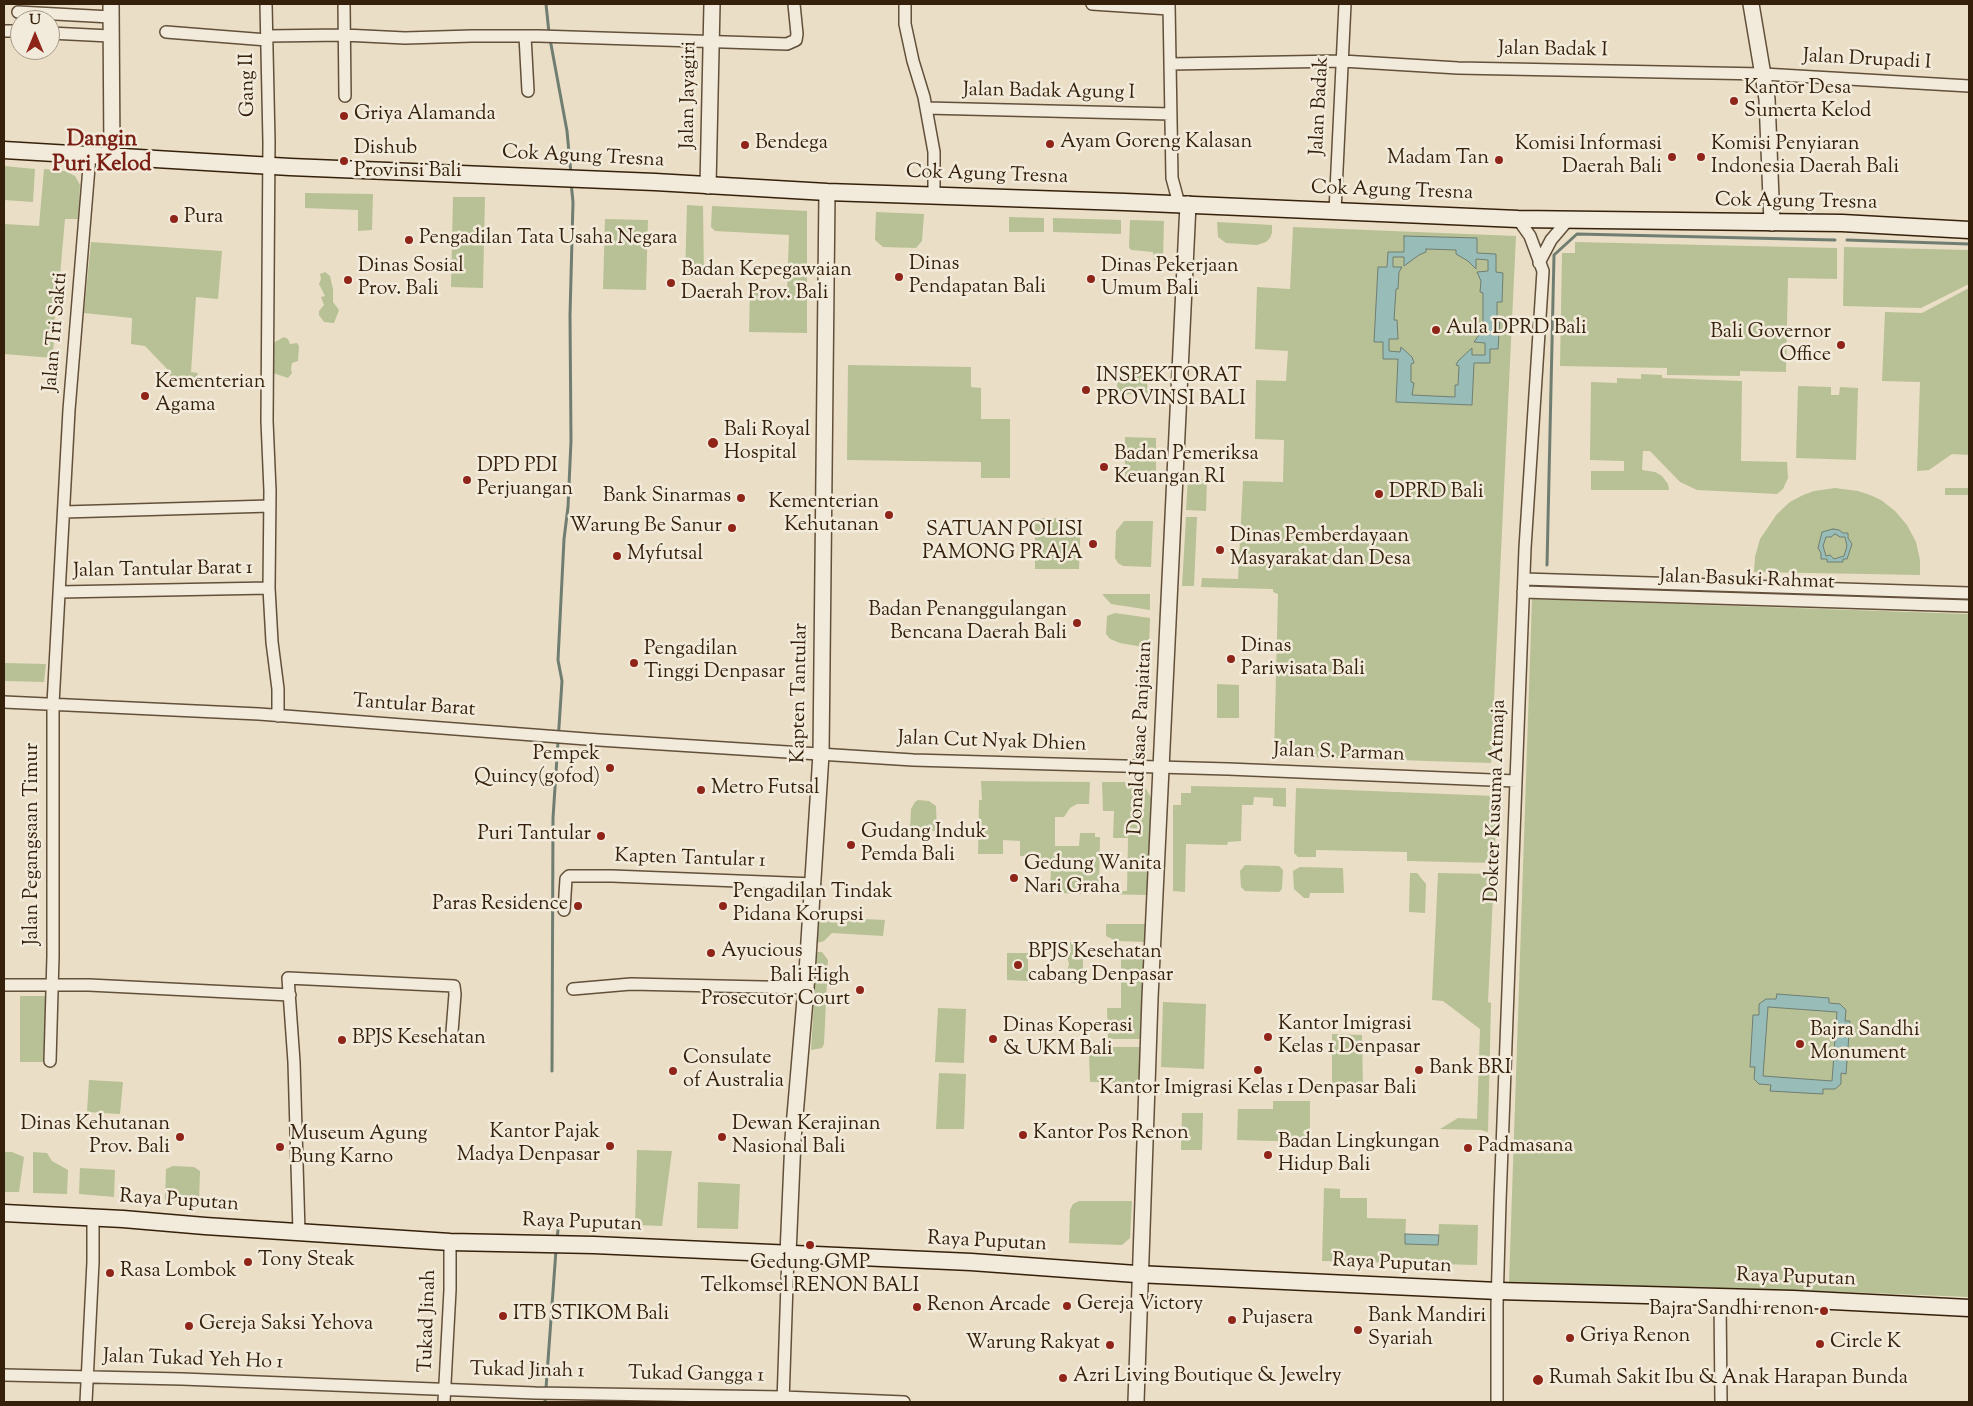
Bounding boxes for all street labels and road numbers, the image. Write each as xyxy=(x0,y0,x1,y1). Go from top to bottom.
street label: Jalan Badak I xyxy=(1498,38,1608,64)
street label: Jalan Jayagiri xyxy=(677,41,703,149)
street label: Jalan Drupadi I xyxy=(1802,46,1932,76)
street label: Gang II xyxy=(236,53,262,117)
street label: Jalan Badak xyxy=(1306,56,1336,156)
street label: Jalan Badak Agung I xyxy=(963,79,1135,107)
street label: Cok Agung Tresna xyxy=(501,142,665,174)
street label: Cok Agung Tresna xyxy=(905,161,1069,191)
street label: Cok Agung Tresna xyxy=(1310,177,1474,207)
street label: Cok Agung Tresna xyxy=(1715,190,1877,216)
street label: Jalan Tri Sakti xyxy=(40,271,74,393)
street label: Jalan Tantular Barat 1 xyxy=(73,557,253,585)
street label: Jalan Basuki Rahmat xyxy=(1659,566,1835,596)
street label: Kapten Tantular xyxy=(788,623,814,763)
street label: Donald Isaac Panjaitan xyxy=(1125,640,1159,836)
street label: Tantular Barat xyxy=(352,691,476,723)
street label: Dokter Kusuma Atmaja xyxy=(1481,699,1513,903)
street label: Jalan Cut Nyak Dhien xyxy=(897,728,1087,758)
street label: Jalan S. Parman xyxy=(1273,740,1405,768)
street label: Jalan Pegangsaan Timur xyxy=(22,743,46,945)
street label: Kapten Tantular 1 xyxy=(614,845,766,875)
street label: Raya Puputan xyxy=(118,1186,240,1218)
street label: Raya Puputan xyxy=(522,1210,642,1238)
street label: Raya Puputan xyxy=(927,1228,1047,1258)
street label: Raya Puputan xyxy=(1332,1250,1452,1280)
street label: Raya Puputan xyxy=(1736,1265,1856,1293)
street label: Tukad Jinah xyxy=(415,1269,443,1373)
street label: Jalan Tukad Yeh Ho 1 xyxy=(102,1346,284,1376)
street label: Tukad Jinah 1 xyxy=(470,1359,584,1385)
street label: Tukad Gangga 1 xyxy=(628,1363,764,1389)

